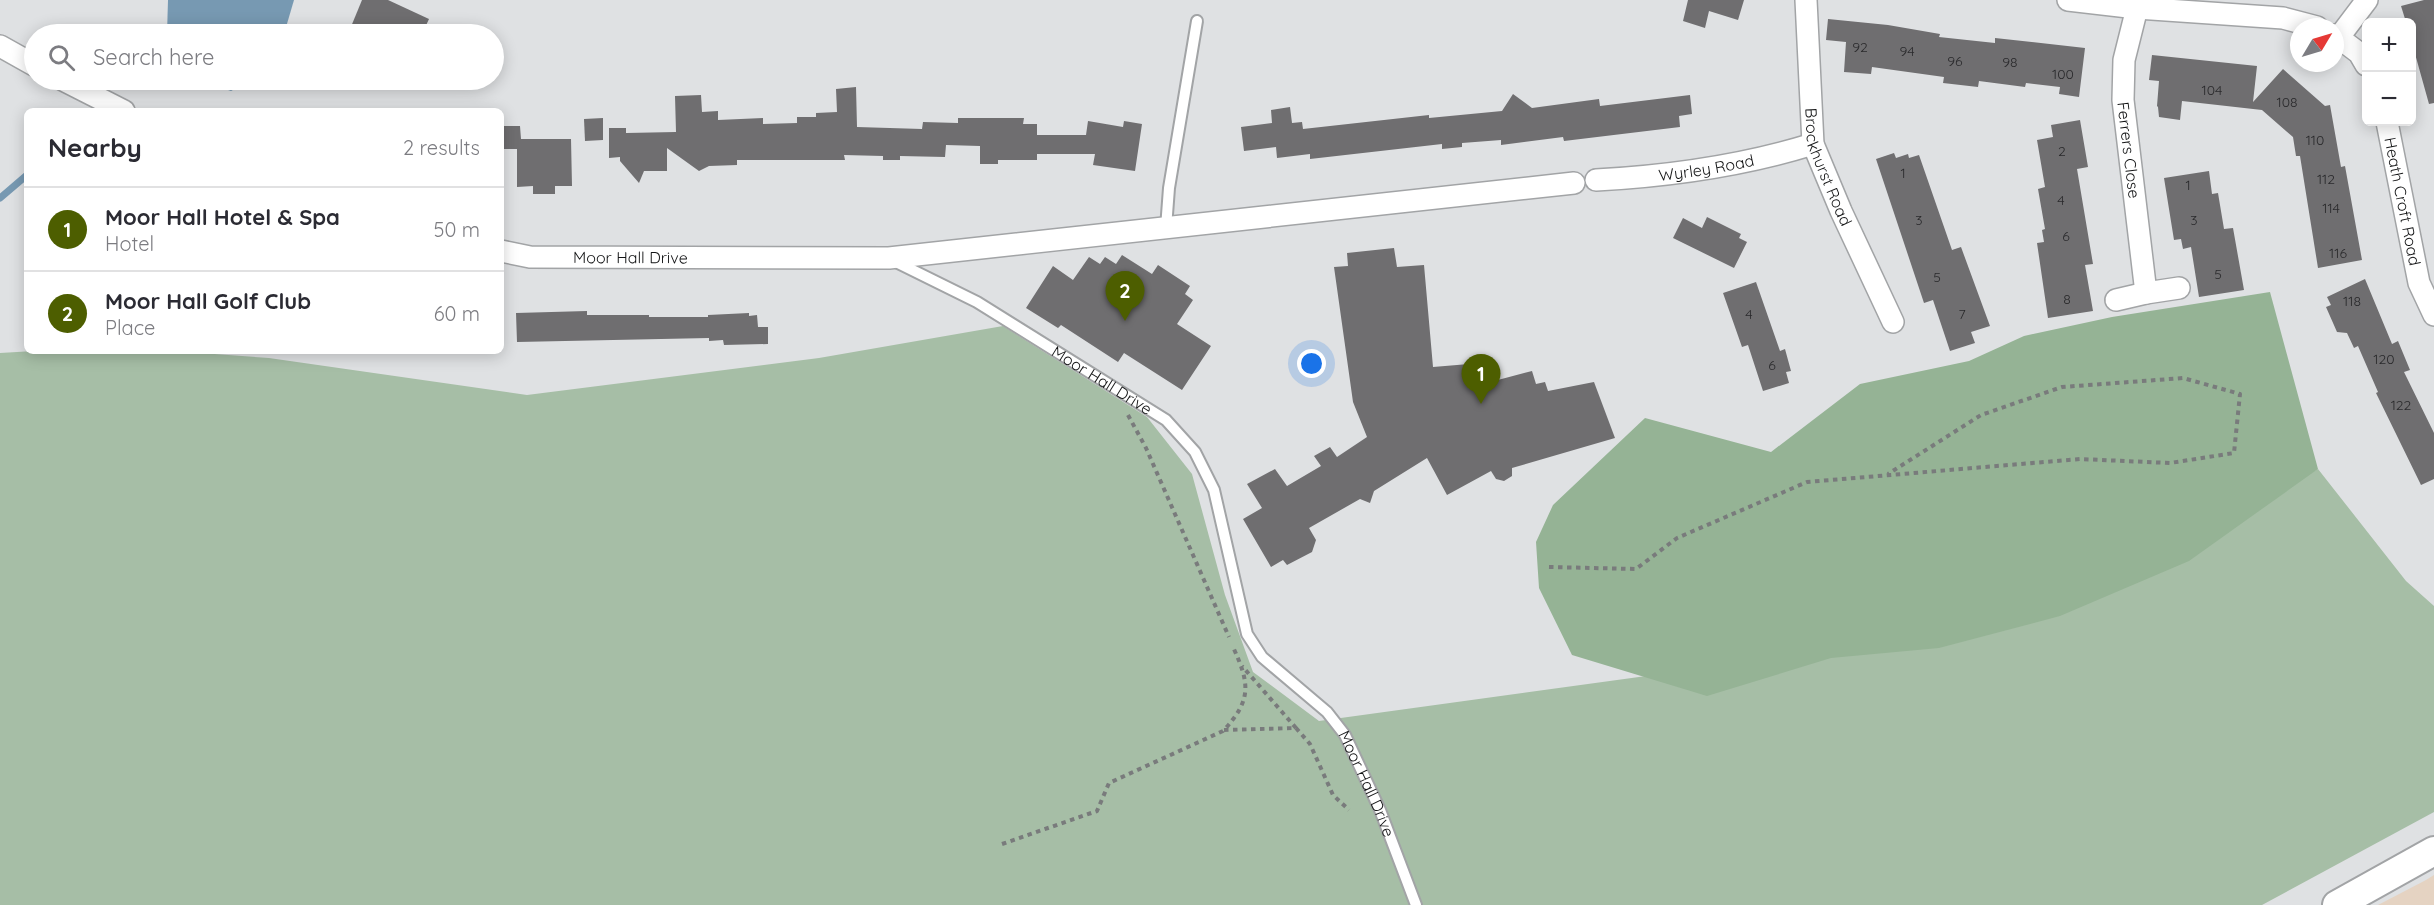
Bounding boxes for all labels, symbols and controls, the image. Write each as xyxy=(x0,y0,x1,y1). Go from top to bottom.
north arrow xyxy=(2290,18,2344,72)
map controls xyxy=(2362,18,2416,126)
button: + xyxy=(2362,18,2416,72)
search box xyxy=(24,24,504,90)
house number: 92 xyxy=(1852,38,1868,56)
icon: search xyxy=(45,41,78,74)
house number: 94 xyxy=(1899,42,1915,60)
text: Search here xyxy=(93,43,214,71)
house number: 96 xyxy=(1947,52,1963,70)
house number: 98 xyxy=(2002,53,2018,71)
house number: 100 xyxy=(2052,65,2074,83)
button: − xyxy=(2362,72,2416,126)
house number: 104 xyxy=(2202,81,2222,99)
house number: 108 xyxy=(2276,93,2298,111)
street label: Ferrers Close xyxy=(2113,101,2145,199)
street label: Brockhurst Road xyxy=(1801,107,1857,229)
text: Nearby xyxy=(48,131,142,164)
house number: 110 xyxy=(2306,131,2324,149)
text: 2 results xyxy=(403,135,480,160)
street label: Heath Croft Road xyxy=(2380,135,2425,267)
house number: 2 xyxy=(2058,142,2066,160)
street label: Wyrley Road xyxy=(1657,150,1756,185)
house number: 1 xyxy=(1900,164,1906,182)
house number: 112 xyxy=(2317,170,2335,188)
house number: 1 xyxy=(2185,176,2191,194)
house number: 4 xyxy=(2057,191,2065,209)
house number: 114 xyxy=(2322,199,2340,217)
text: Moor Hall Hotel & Spa xyxy=(105,203,340,231)
house number: 3 xyxy=(1915,211,1923,229)
house number: 3 xyxy=(2190,211,2198,229)
text: 1 xyxy=(64,217,71,242)
text: 50 m xyxy=(434,217,480,242)
house number: 6 xyxy=(2062,227,2070,245)
text: Hotel xyxy=(105,231,154,256)
house number: 116 xyxy=(2329,244,2347,262)
street label: Moor Hall Drive xyxy=(573,247,688,267)
house number: 5 xyxy=(2214,265,2222,283)
house number: 5 xyxy=(1933,268,1941,286)
pin: 2 xyxy=(1106,272,1144,321)
text: Moor Hall Golf Club xyxy=(105,287,311,315)
house number: 8 xyxy=(2063,290,2071,308)
house number: 118 xyxy=(2343,292,2361,310)
text: 2 xyxy=(62,301,73,326)
text: 60 m xyxy=(434,301,480,326)
house number: 4 xyxy=(1745,305,1753,323)
house number: 7 xyxy=(1958,305,1966,323)
text: Place xyxy=(105,315,155,340)
street label: Moor Hall Drive xyxy=(1048,341,1156,419)
your location xyxy=(1297,349,1326,378)
house number: 120 xyxy=(2373,350,2395,368)
pin: 1 xyxy=(1462,354,1500,404)
house number: 6 xyxy=(1768,356,1776,374)
house number: 122 xyxy=(2391,396,2412,414)
street label: Moor Hall Drive xyxy=(1334,727,1399,840)

